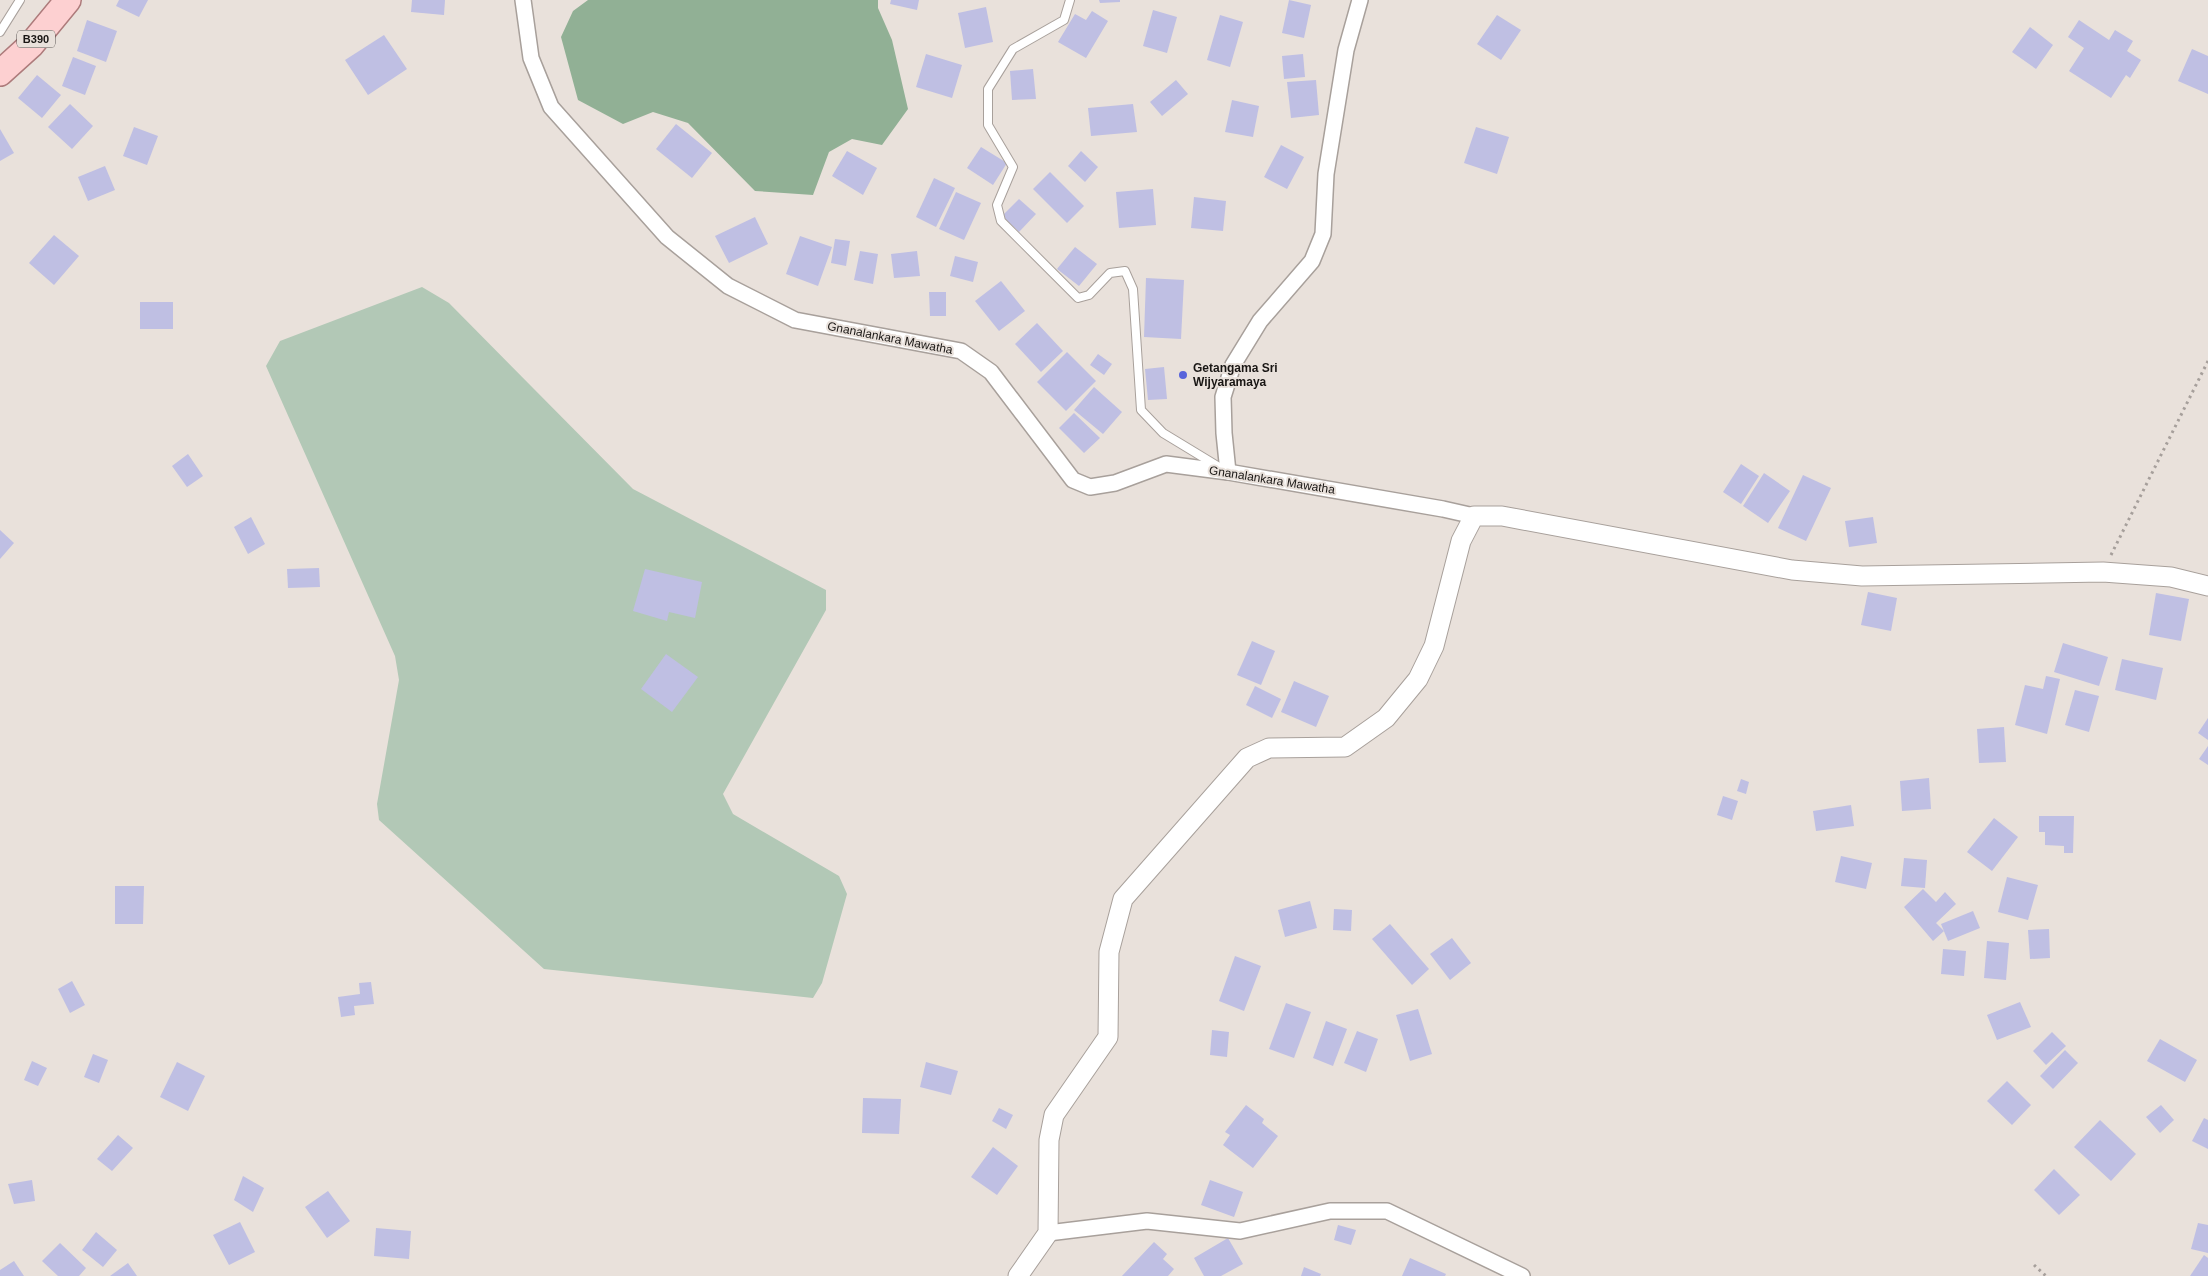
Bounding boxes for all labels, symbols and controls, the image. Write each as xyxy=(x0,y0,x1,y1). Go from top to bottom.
road number: B390 xyxy=(17,30,55,48)
street label: Gnanalankara Mawatha xyxy=(826,319,954,357)
place label: Getangama Sri Wijyaramaya xyxy=(1193,361,1278,389)
marker: Getangama Sri Wijyaramaya xyxy=(1177,369,1189,381)
street label: Gnanalankara Mawatha xyxy=(1208,463,1336,497)

